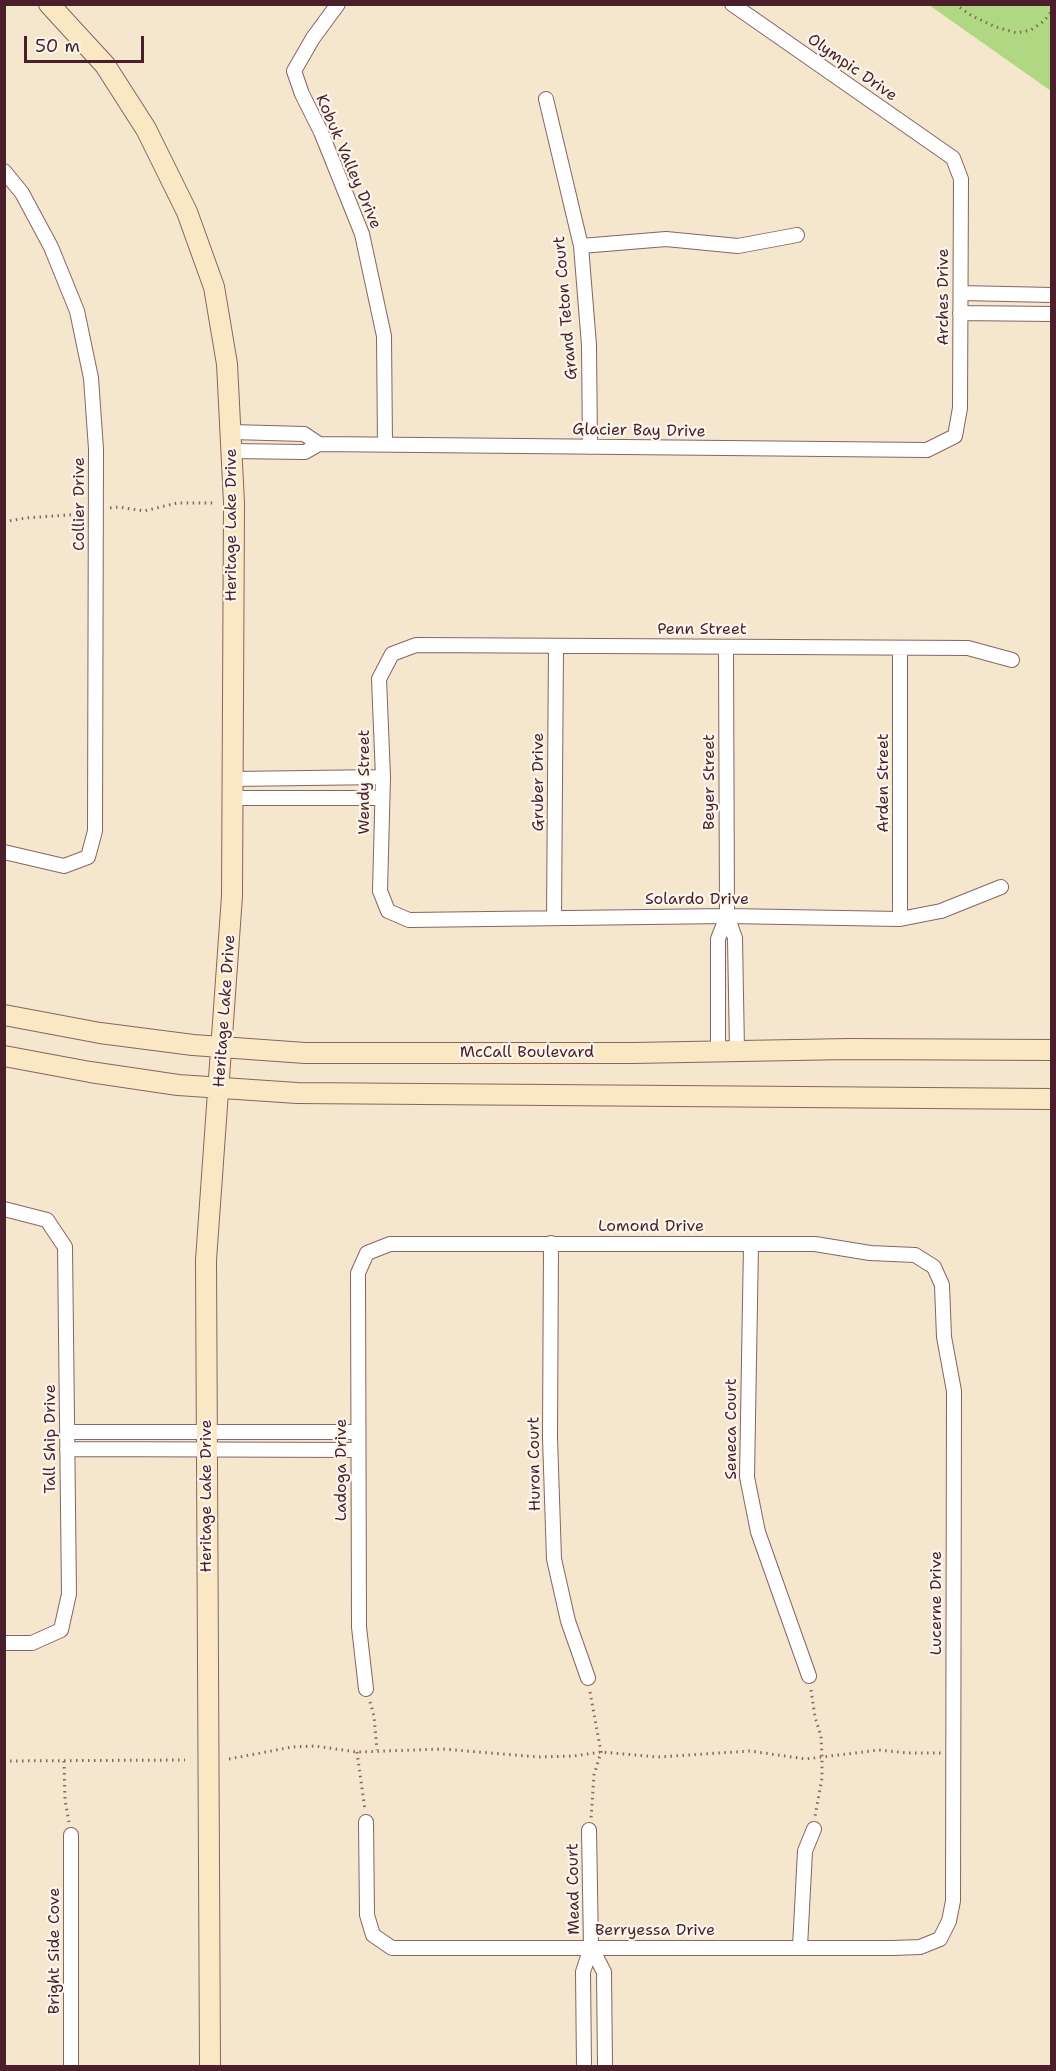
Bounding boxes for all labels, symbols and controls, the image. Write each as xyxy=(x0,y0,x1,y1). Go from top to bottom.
scale bar xyxy=(27,24,147,62)
street label: Olympic Drive xyxy=(803,30,901,106)
text: 50 m xyxy=(35,34,80,58)
street label: Kobuk Valley Drive xyxy=(311,92,385,232)
street label: Grand Teton Court xyxy=(550,235,582,381)
street label: Arches Drive xyxy=(934,248,954,346)
street label: Glacier Bay Drive xyxy=(572,420,706,442)
street label: Heritage Lake Drive xyxy=(222,448,242,602)
street label: Collier Drive xyxy=(70,457,90,551)
street label: Penn Street xyxy=(657,620,747,640)
street label: Wendy Street xyxy=(355,729,375,835)
street label: Gruber Drive xyxy=(529,733,549,831)
street label: Arden Street xyxy=(874,733,894,833)
street label: Beyer Street xyxy=(700,734,720,830)
street label: Solardo Drive xyxy=(645,890,749,910)
street label: Heritage Lake Drive xyxy=(210,934,240,1088)
street label: McCall Boulevard xyxy=(460,1043,594,1063)
street label: Lomond Drive xyxy=(598,1217,704,1237)
street label: Seneca Court xyxy=(722,1378,742,1480)
street label: Tall Ship Drive xyxy=(41,1384,61,1494)
street label: Huron Court xyxy=(525,1416,545,1512)
street label: Heritage Lake Drive xyxy=(197,1419,217,1573)
street label: Ladoga Drive xyxy=(332,1419,352,1521)
street label: Lucerne Drive xyxy=(927,1551,947,1655)
street label: Mead Court xyxy=(564,1843,584,1935)
street label: Bright Side Cove xyxy=(45,1888,65,2014)
street label: Berryessa Drive xyxy=(595,1921,715,1941)

